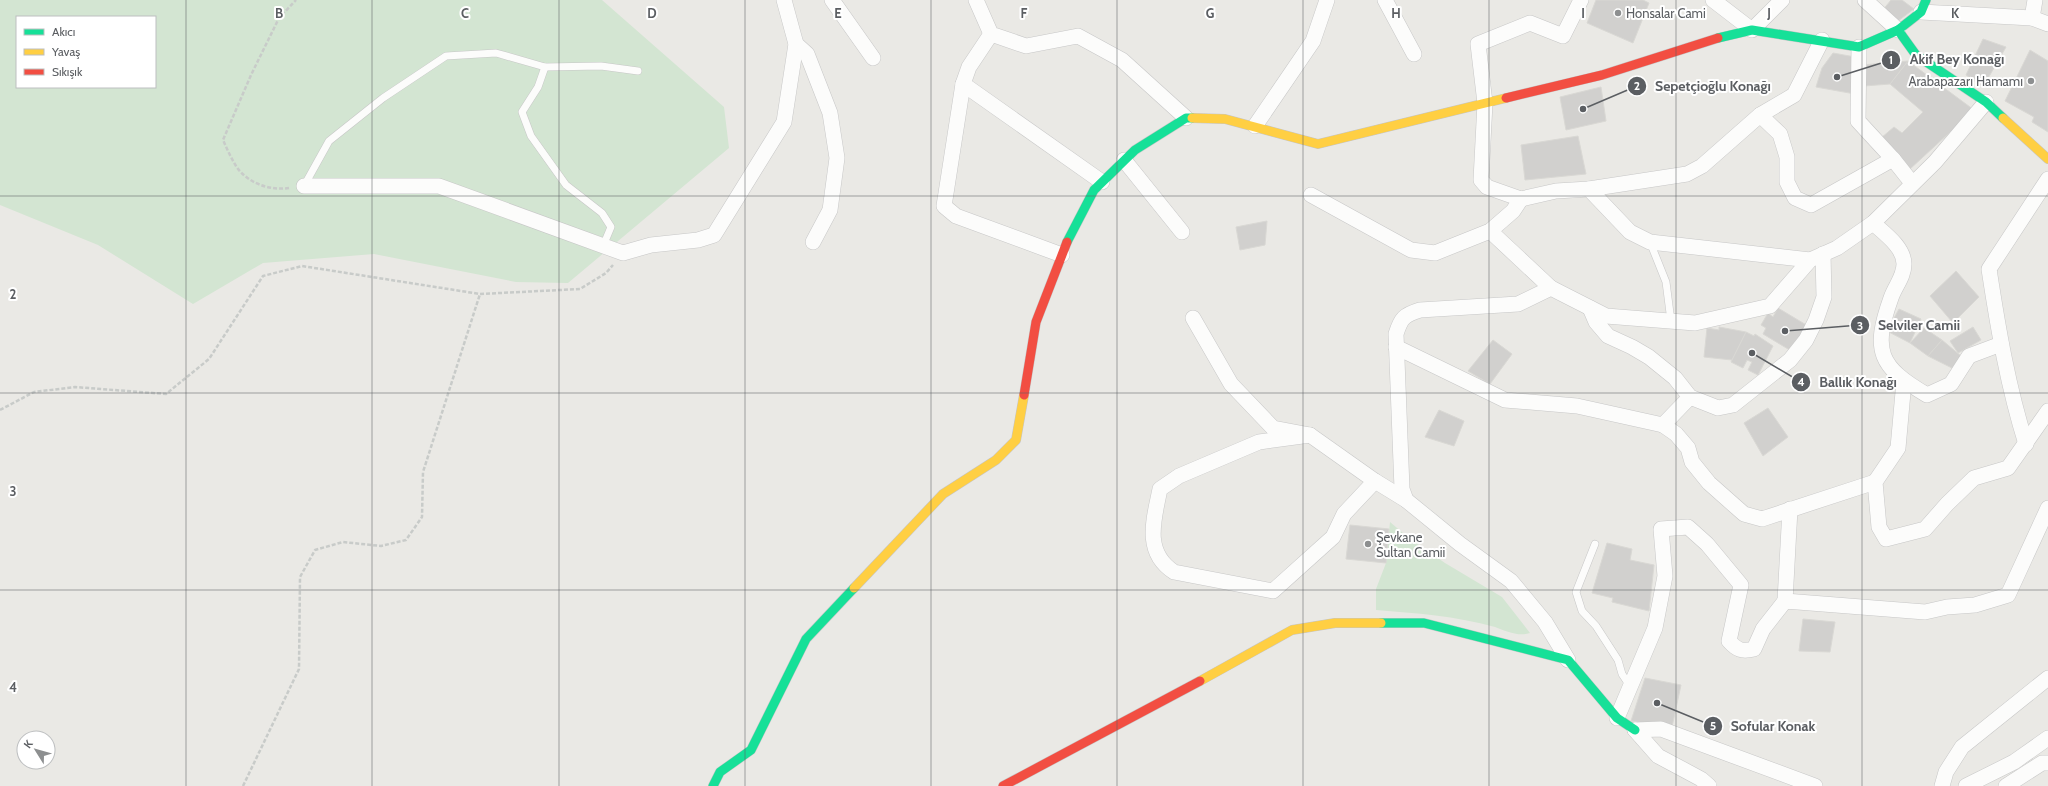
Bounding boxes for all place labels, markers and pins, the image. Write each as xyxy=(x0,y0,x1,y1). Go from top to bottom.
place label: Honsalar Cami xyxy=(1626,5,1706,21)
marker: Honsalar Cami xyxy=(1613,8,1623,18)
callout: Akif Bey Konağı xyxy=(1881,47,2012,73)
callout: Sepetçioğlu Konağı xyxy=(1627,73,1779,99)
place label: Arabapazarı Hamamı xyxy=(1909,73,2023,89)
marker: Arabapazarı Hamamı xyxy=(2026,76,2036,86)
callout: Selviler Camii xyxy=(1850,312,1968,338)
callout: Ballık Konağı xyxy=(1791,369,1904,395)
place label: Şevkane Sultan Camii xyxy=(1376,529,1445,560)
marker: Şevkane Sultan Camii xyxy=(1363,539,1373,549)
callout: Sofular Konak xyxy=(1703,713,1824,739)

